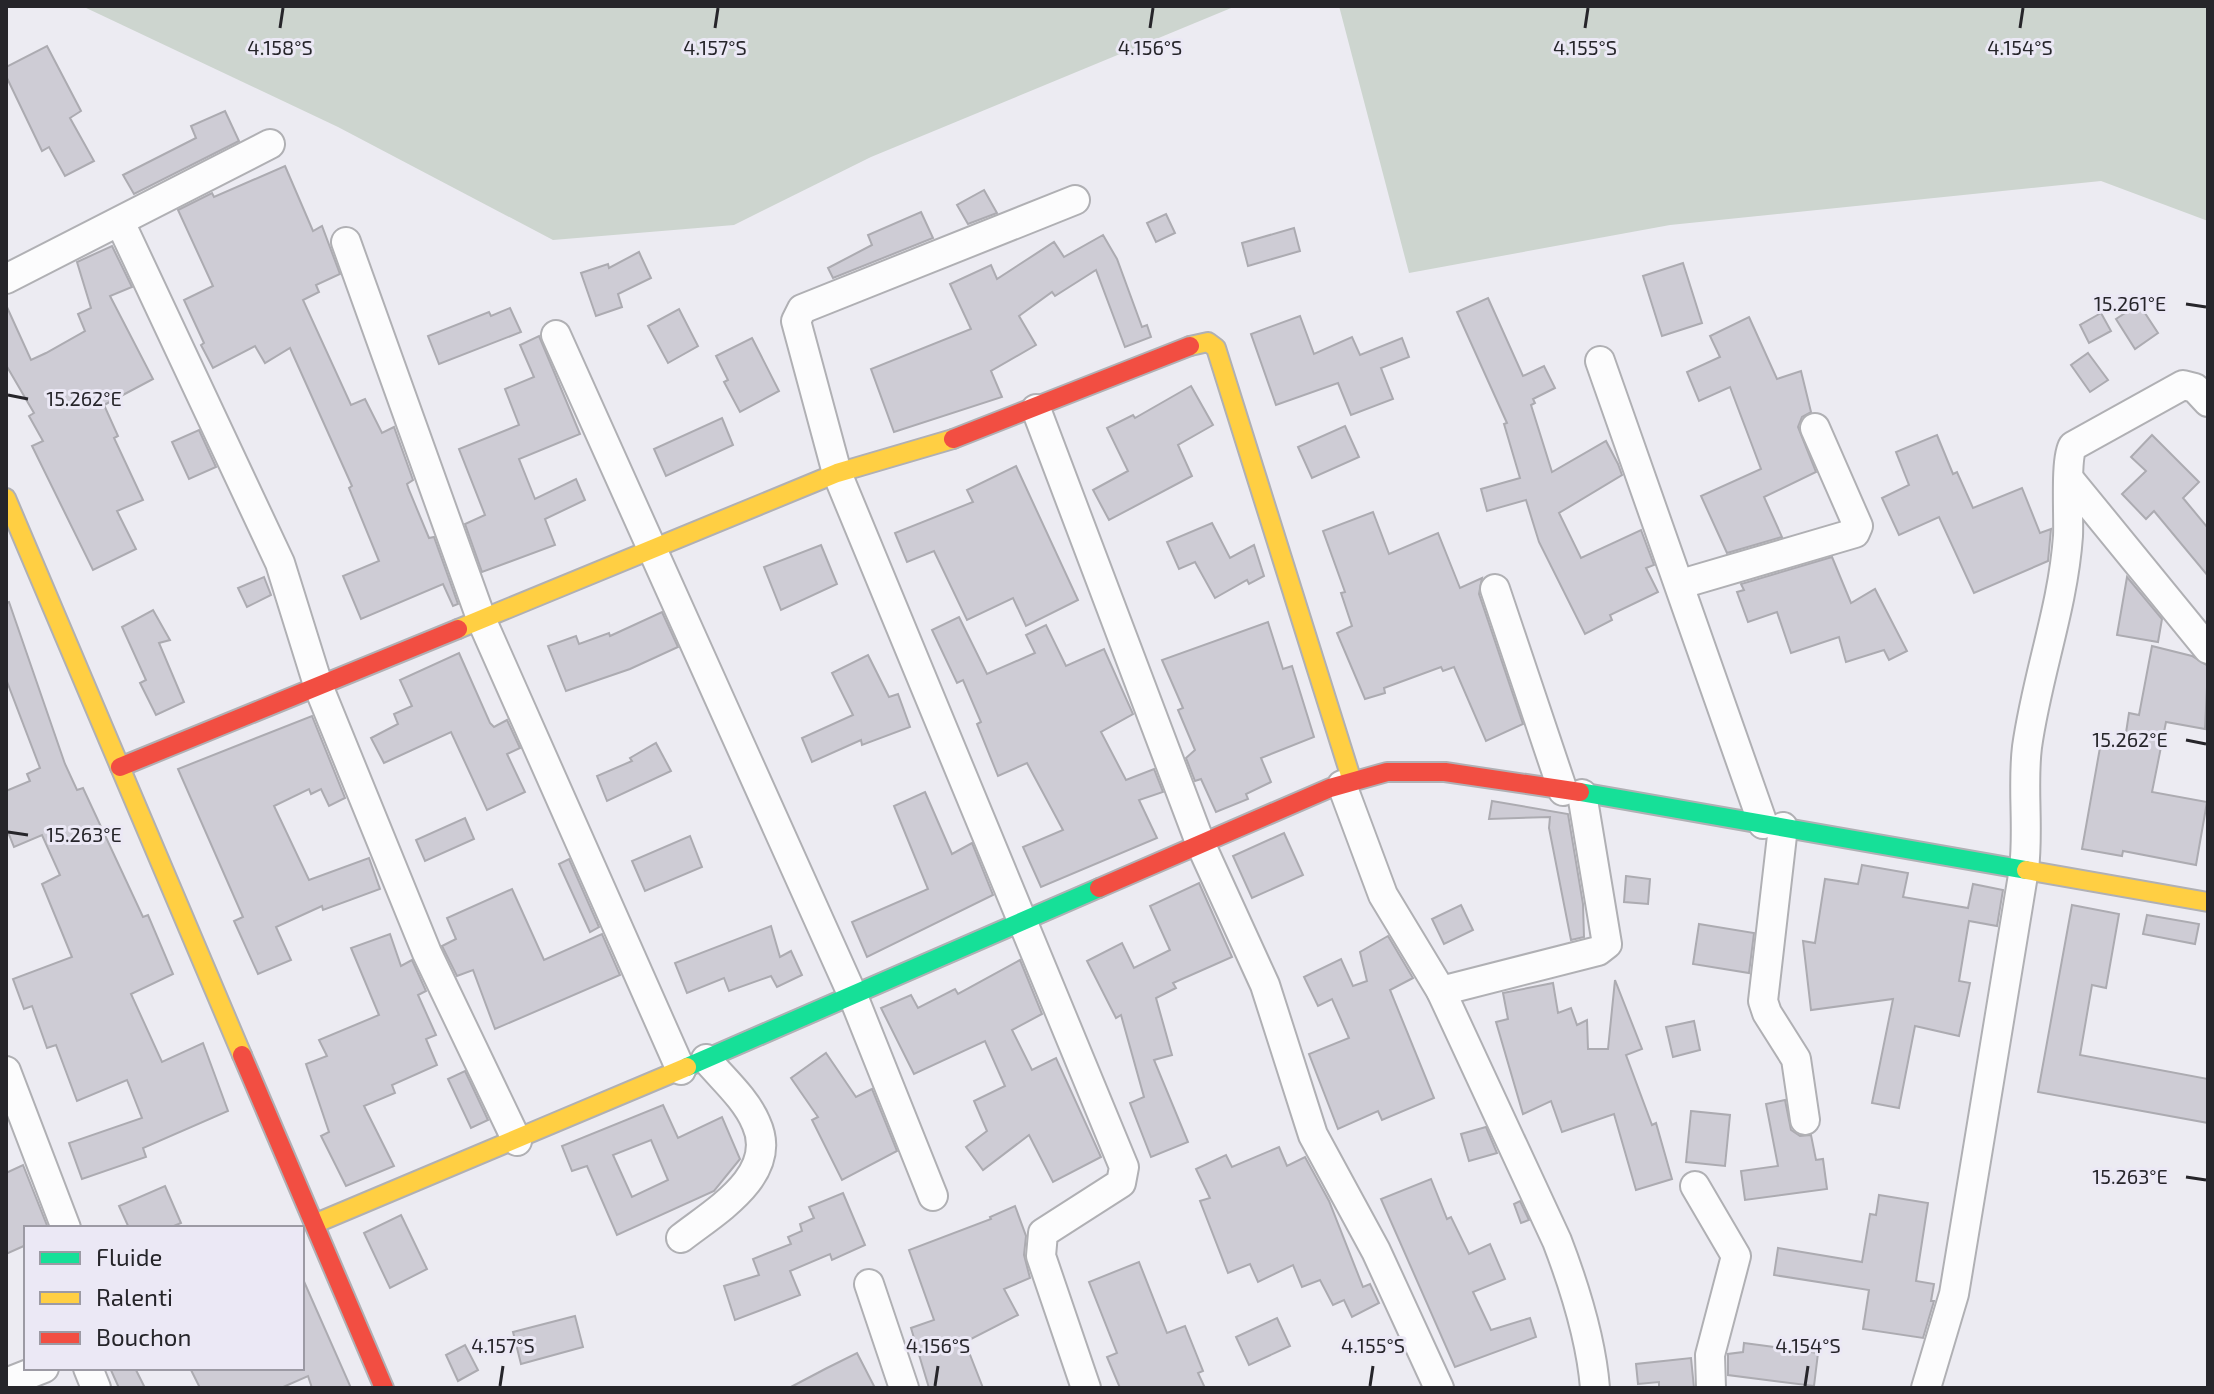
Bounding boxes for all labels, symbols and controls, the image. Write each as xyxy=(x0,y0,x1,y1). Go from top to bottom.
text: 4.158°S xyxy=(247,35,313,59)
text: 4.157°S xyxy=(683,35,747,59)
text: 4.156°S xyxy=(1118,35,1182,59)
text: 4.155°S xyxy=(1553,35,1617,59)
text: 4.154°S xyxy=(1987,35,2053,59)
text: 15.261°E xyxy=(2094,291,2166,315)
text: 15.262°E xyxy=(46,386,122,410)
text: 15.262°E xyxy=(2092,727,2168,751)
text: 15.263°E xyxy=(46,822,122,846)
text: 15.263°E xyxy=(2092,1164,2168,1188)
legend xyxy=(24,1226,304,1370)
text: Fluide xyxy=(96,1242,162,1271)
text: Ralenti xyxy=(96,1282,173,1311)
text: Bouchon xyxy=(96,1322,191,1351)
text: 4.157°S xyxy=(471,1333,535,1357)
text: 4.156°S xyxy=(906,1333,970,1357)
text: 4.155°S xyxy=(1341,1333,1405,1357)
text: 4.154°S xyxy=(1775,1333,1841,1357)

